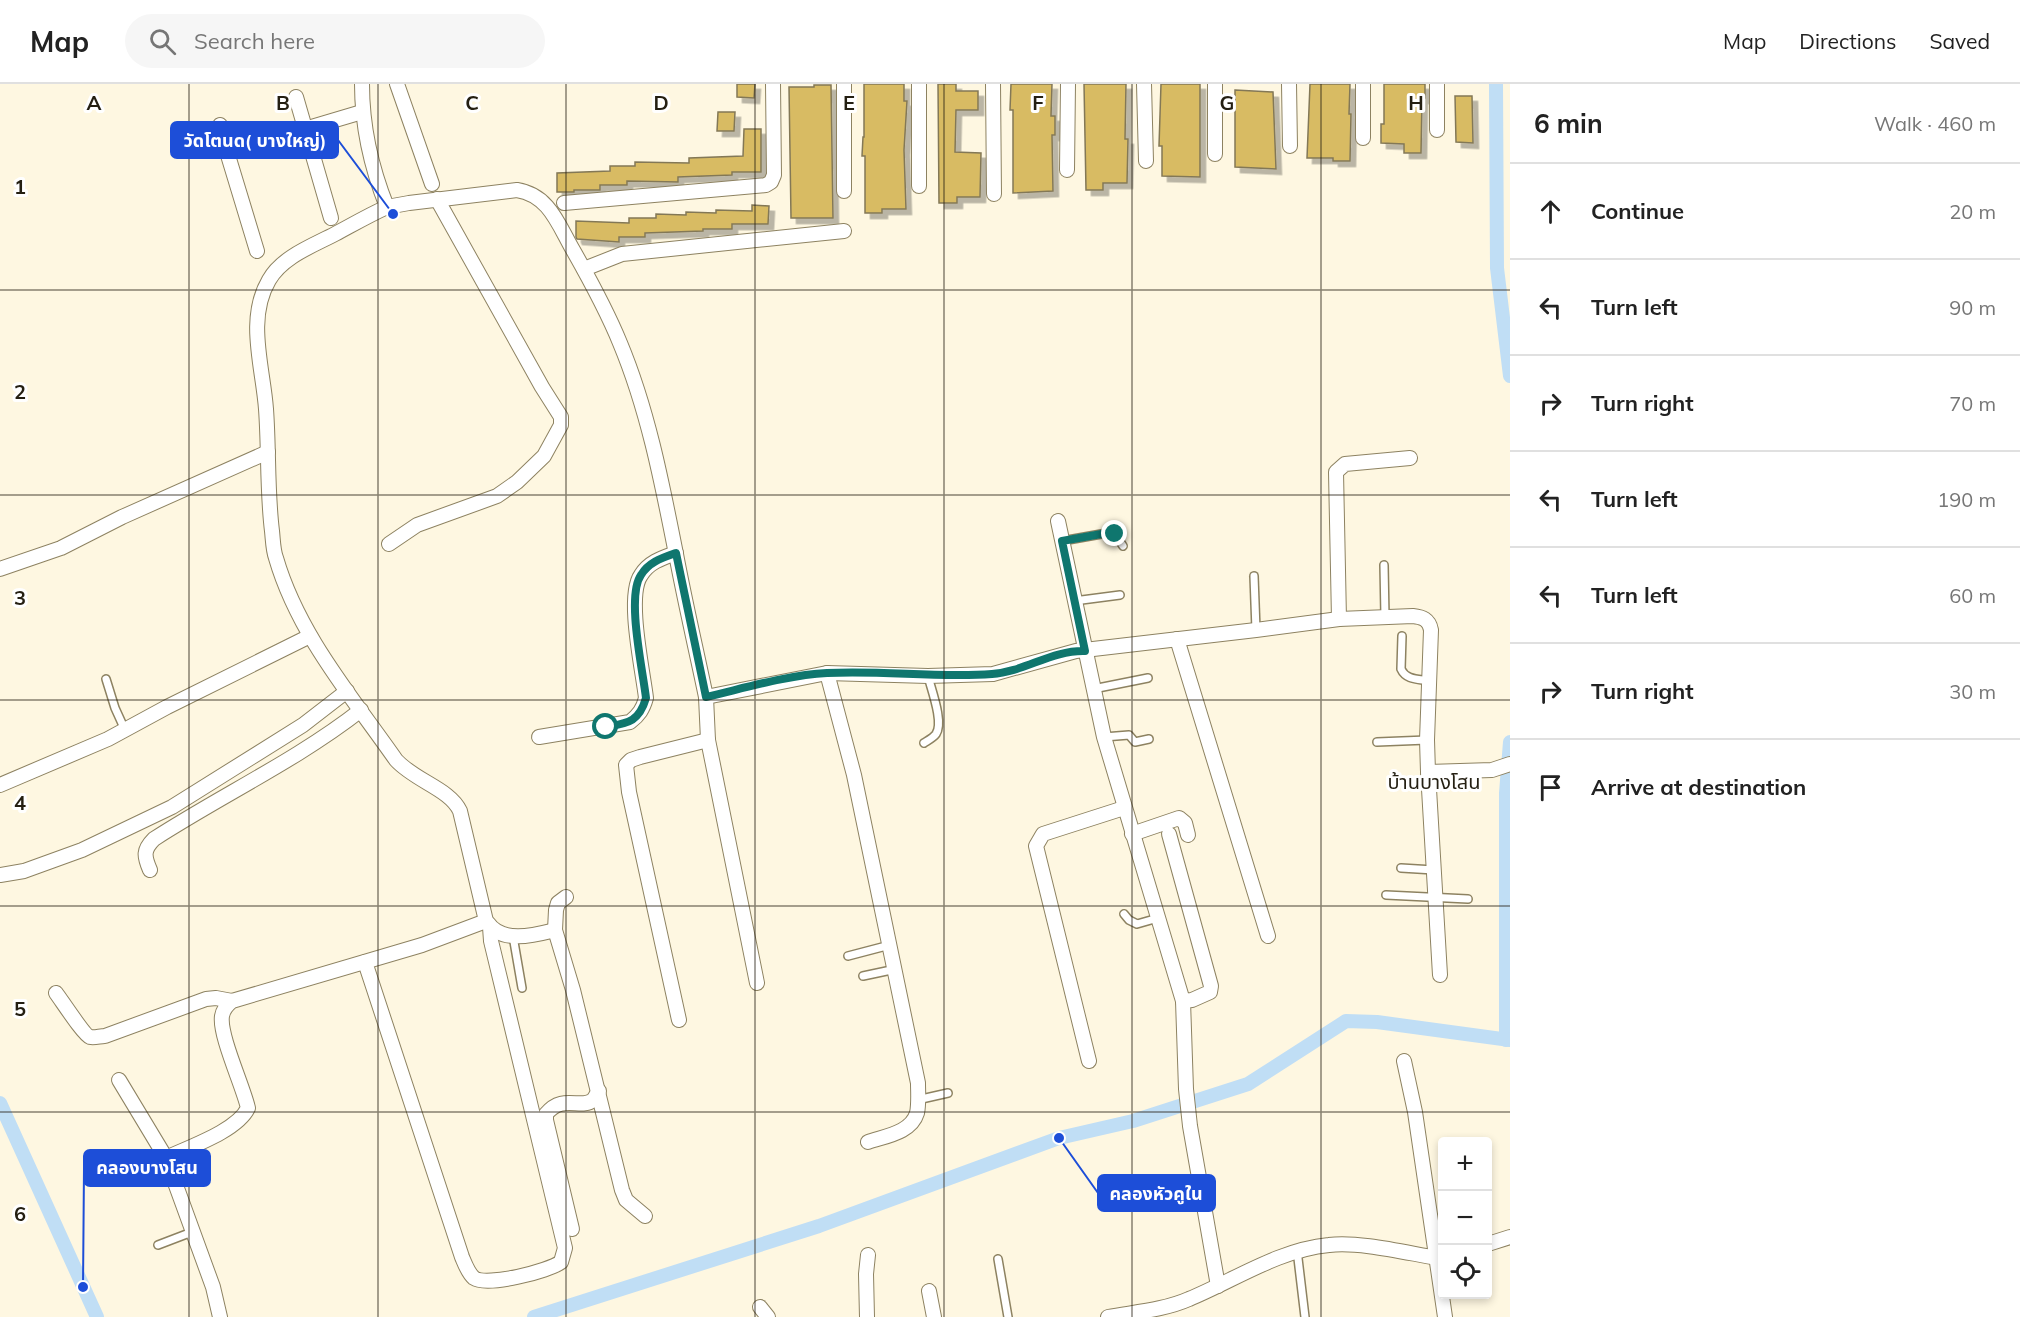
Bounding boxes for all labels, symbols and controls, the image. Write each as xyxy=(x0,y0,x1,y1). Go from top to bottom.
search box xyxy=(125,14,545,68)
text: Map xyxy=(30,24,89,59)
icon: search xyxy=(146,25,179,58)
text: Search here xyxy=(194,27,315,55)
text: Map xyxy=(1723,28,1766,54)
text: Directions xyxy=(1799,28,1896,54)
text: Saved xyxy=(1929,28,1990,54)
text: A xyxy=(87,90,102,115)
text: B xyxy=(276,90,290,115)
text: C xyxy=(465,90,479,115)
text: D xyxy=(653,90,669,115)
text: E xyxy=(843,90,855,115)
text: F xyxy=(1032,90,1044,115)
text: G xyxy=(1220,90,1234,115)
text: H xyxy=(1408,90,1424,115)
text: 6 min xyxy=(1534,107,1603,140)
text: Walk · 460 m xyxy=(1874,111,1996,136)
callout: วัดโตนด( บางใหญ่) xyxy=(171,122,338,158)
text: วัดโตนด( บางใหญ่) xyxy=(184,129,327,152)
text: 1 xyxy=(14,174,26,199)
icon: ahead xyxy=(1534,195,1567,228)
text: Continue xyxy=(1591,197,1684,225)
text: 20 m xyxy=(1949,199,1996,224)
icon: left xyxy=(1534,291,1567,324)
text: Turn left xyxy=(1591,293,1678,321)
text: 90 m xyxy=(1949,295,1996,320)
text: 2 xyxy=(14,379,26,404)
icon: right xyxy=(1534,387,1567,420)
text: Turn right xyxy=(1591,389,1694,417)
text: 70 m xyxy=(1949,391,1996,416)
icon: left xyxy=(1534,483,1567,516)
text: Turn left xyxy=(1591,485,1678,513)
text: 190 m xyxy=(1937,487,1996,512)
route end xyxy=(1101,520,1127,546)
icon: left xyxy=(1534,579,1567,612)
text: Turn left xyxy=(1591,581,1678,609)
text: 60 m xyxy=(1949,583,1996,608)
text: 3 xyxy=(14,585,26,610)
icon: right xyxy=(1534,675,1567,708)
text: Turn right xyxy=(1591,677,1694,705)
text: 30 m xyxy=(1949,679,1996,704)
route start xyxy=(592,713,618,739)
district label: บ้านบางโสน xyxy=(1387,769,1481,794)
icon: arrive xyxy=(1534,771,1567,804)
text: Arrive at destination xyxy=(1591,773,1806,801)
text: 4 xyxy=(14,790,26,815)
text: 5 xyxy=(14,996,26,1021)
map controls xyxy=(1438,1137,1492,1299)
button: + xyxy=(1438,1137,1492,1191)
callout: คลองบางโสน xyxy=(84,1150,210,1186)
text: คลองบางโสน xyxy=(96,1156,198,1179)
callout: คลองหัวคูใน xyxy=(1098,1175,1215,1211)
text: คลองหัวคูใน xyxy=(1109,1182,1203,1205)
button: − xyxy=(1438,1191,1492,1245)
text: 6 xyxy=(14,1201,26,1226)
button: locate xyxy=(1438,1245,1492,1299)

